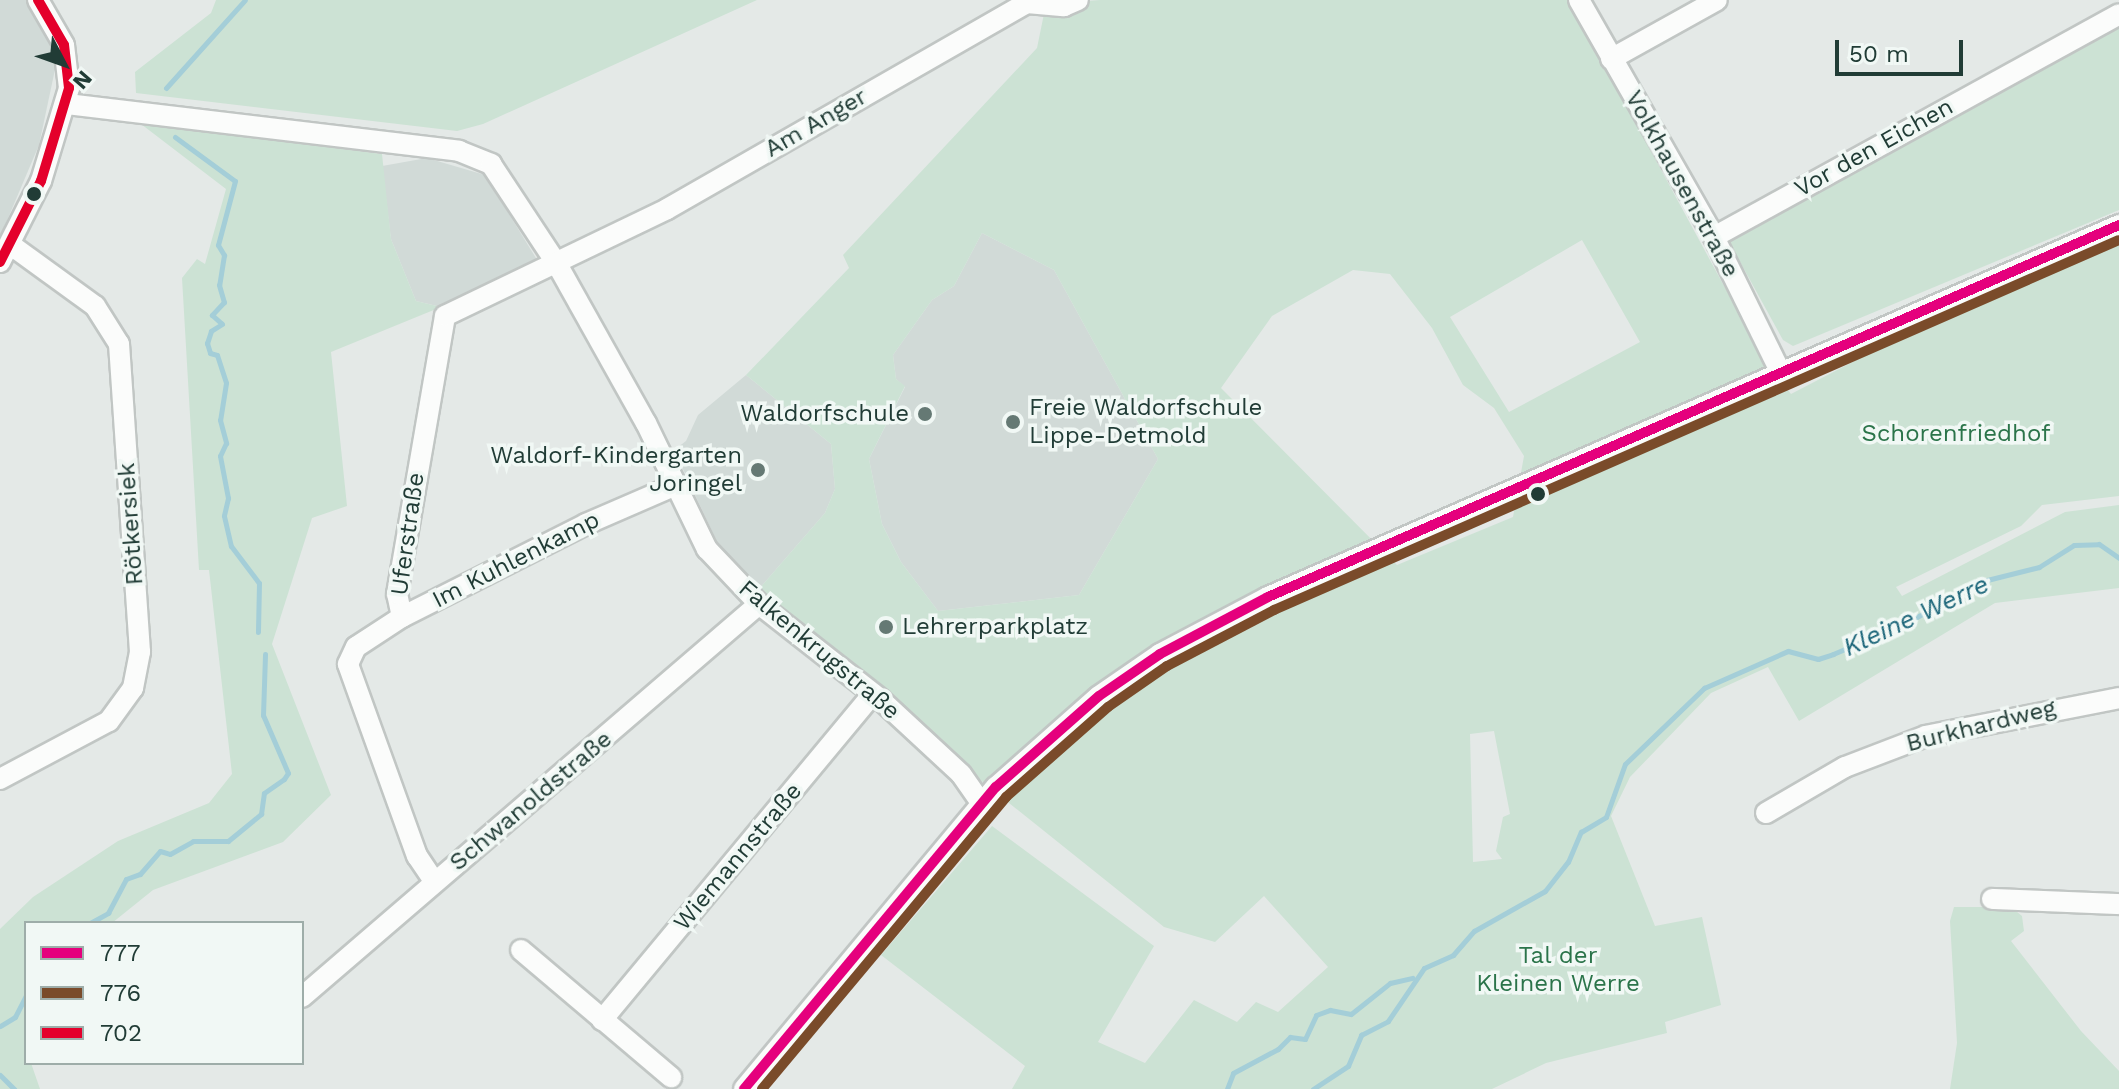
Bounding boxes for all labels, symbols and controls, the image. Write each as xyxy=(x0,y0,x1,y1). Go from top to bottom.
north arrow xyxy=(24,24,104,104)
scale bar xyxy=(1839,24,1967,74)
text: 50 m xyxy=(1849,40,1909,68)
text: N xyxy=(68,66,97,94)
street label: Am Anger xyxy=(759,82,873,164)
street label: Volkhausenstraße xyxy=(1619,86,1745,282)
street label: Vor den Eichen xyxy=(1789,92,1959,204)
unlabelled marker xyxy=(26,186,42,202)
place label: Freie Waldorfschule Lippe-Detmold xyxy=(1029,394,1263,450)
place label: Waldorfschule xyxy=(740,400,909,428)
marker: Waldorfschule xyxy=(916,405,934,423)
marker: Freie Waldorfschule Lippe-Detmold xyxy=(1004,413,1022,431)
park label: Schorenfriedhof xyxy=(1862,420,2050,448)
place label: Waldorf-Kindergarten Joringel xyxy=(490,442,742,498)
marker: Waldorf-Kindergarten Joringel xyxy=(749,461,767,479)
street label: Rötkersiek xyxy=(112,462,150,586)
street label: Uferstraße xyxy=(385,471,431,597)
unlabelled marker xyxy=(1530,486,1546,502)
street label: Im Kuhlenkamp xyxy=(428,505,604,615)
water label: Kleine Werre xyxy=(1838,568,1994,664)
street label: Falkenkrugstraße xyxy=(733,574,905,726)
place label: Lehrerparkplatz xyxy=(902,613,1088,641)
marker: Lehrerparkplatz xyxy=(877,618,895,636)
street label: Burkhardweg xyxy=(1903,694,2059,758)
street label: Schwanoldstraße xyxy=(444,725,618,877)
street label: Wiemannstraße xyxy=(668,777,808,937)
legend xyxy=(24,921,304,1065)
text: 777 xyxy=(100,939,140,967)
park label: Tal der Kleinen Werre xyxy=(1476,942,1640,998)
text: 776 xyxy=(100,979,141,1007)
text: 702 xyxy=(100,1019,142,1047)

